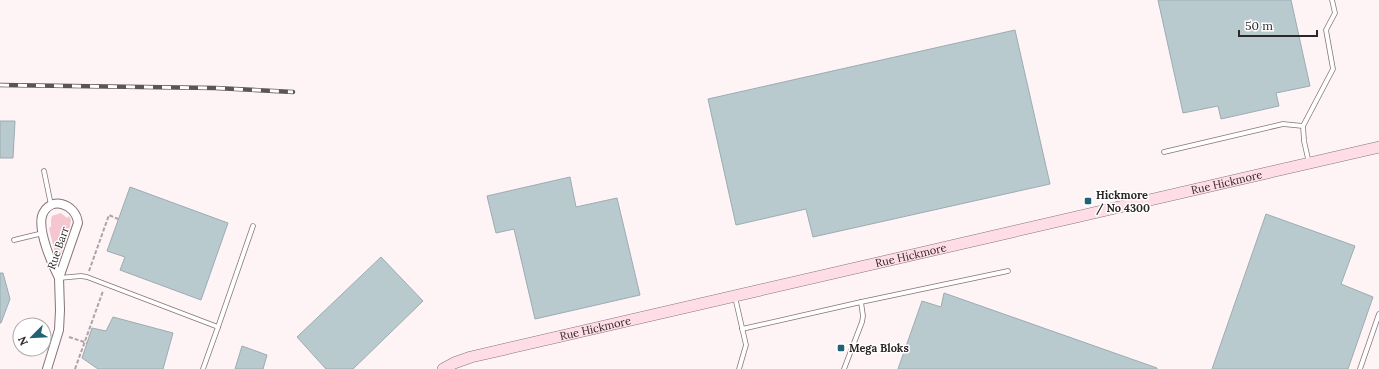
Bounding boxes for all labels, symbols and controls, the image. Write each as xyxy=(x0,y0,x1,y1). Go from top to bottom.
scale bar xyxy=(1239,12,1317,38)
text: 50 m xyxy=(1245,18,1273,33)
street label: Rue Hickmore xyxy=(1190,167,1264,197)
place label: Hickmore / No 4300 xyxy=(1096,188,1150,216)
marker: Hickmore / No 4300 xyxy=(1083,196,1093,206)
street label: Rue Barr xyxy=(44,225,72,271)
street label: Rue Hickmore xyxy=(874,240,948,270)
street label: Rue Hickmore xyxy=(558,313,632,343)
north arrow xyxy=(12,317,52,357)
text: N xyxy=(15,334,31,348)
place label: Mega Bloks xyxy=(849,341,909,355)
marker: Mega Bloks xyxy=(836,343,846,353)

